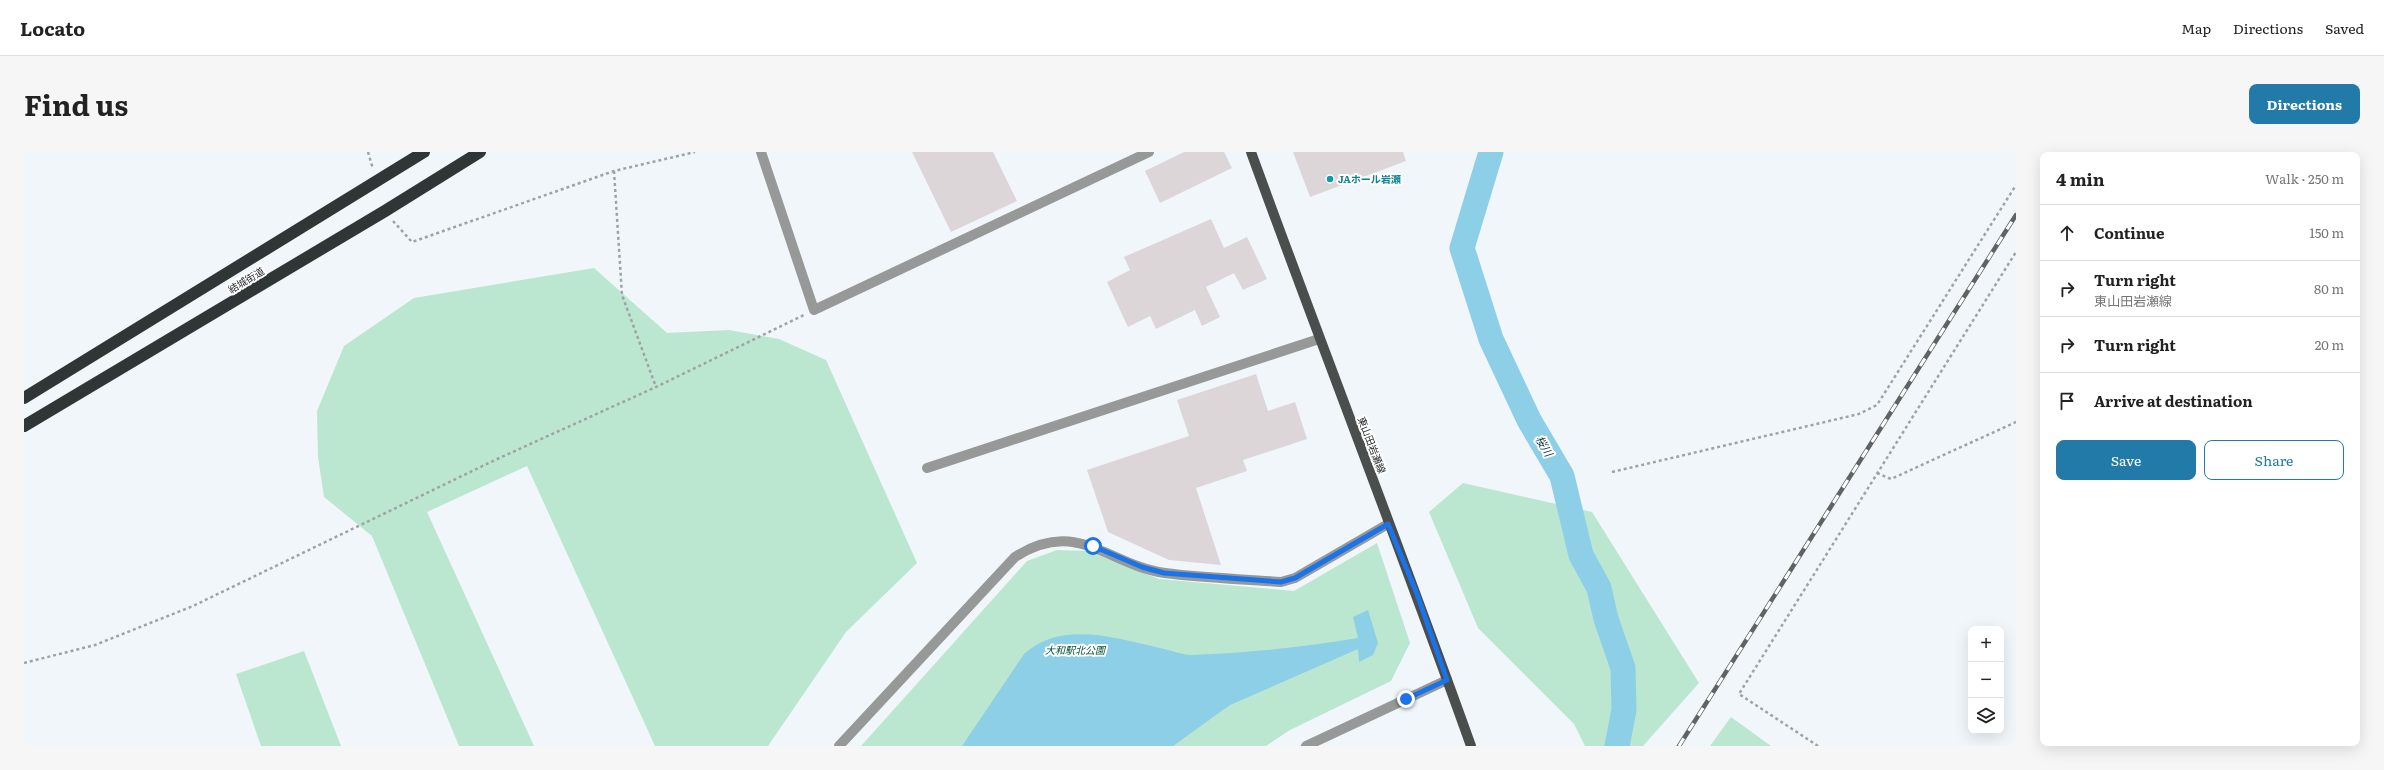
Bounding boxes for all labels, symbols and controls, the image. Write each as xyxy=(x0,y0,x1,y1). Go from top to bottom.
text: Locato xyxy=(20,14,85,42)
text: Map xyxy=(2181,18,2211,38)
text: Directions xyxy=(2233,18,2303,38)
text: Saved xyxy=(2325,18,2364,38)
text: Find us xyxy=(24,83,128,125)
button: Directions xyxy=(2249,84,2360,124)
text: 4 min xyxy=(2056,166,2105,191)
text: Walk · 250 m xyxy=(2265,169,2344,188)
place label: JAホール岩瀬 xyxy=(1338,171,1402,186)
marker: JAホール岩瀬 xyxy=(1325,174,1335,184)
text: Continue xyxy=(2094,221,2164,244)
icon: ahead xyxy=(2056,222,2078,244)
text: 150 m xyxy=(2309,223,2344,242)
street label: 結城街道 xyxy=(225,263,267,296)
text: Turn right xyxy=(2094,268,2176,291)
icon: right xyxy=(2056,278,2078,300)
text: 80 m xyxy=(2314,279,2344,298)
text: 東山田岩瀬線 xyxy=(2094,291,2172,310)
text: Turn right xyxy=(2094,333,2176,356)
icon: right xyxy=(2056,334,2078,356)
text: 20 m xyxy=(2315,335,2344,354)
text: Arrive at destination xyxy=(2094,389,2253,412)
icon: arrive xyxy=(2056,390,2078,412)
street label: 東山田岩瀬線 xyxy=(1355,414,1390,476)
water label: 桜川 xyxy=(1532,432,1558,460)
button: Save xyxy=(2056,440,2196,480)
button: Share xyxy=(2204,440,2344,480)
route start xyxy=(1084,537,1102,555)
map controls xyxy=(1968,626,2004,734)
button: + xyxy=(1968,626,2004,662)
park label: 大和駅北公園 xyxy=(1045,642,1107,657)
button: − xyxy=(1968,662,2004,698)
route end xyxy=(1397,690,1415,708)
button: layers xyxy=(1968,698,2004,734)

